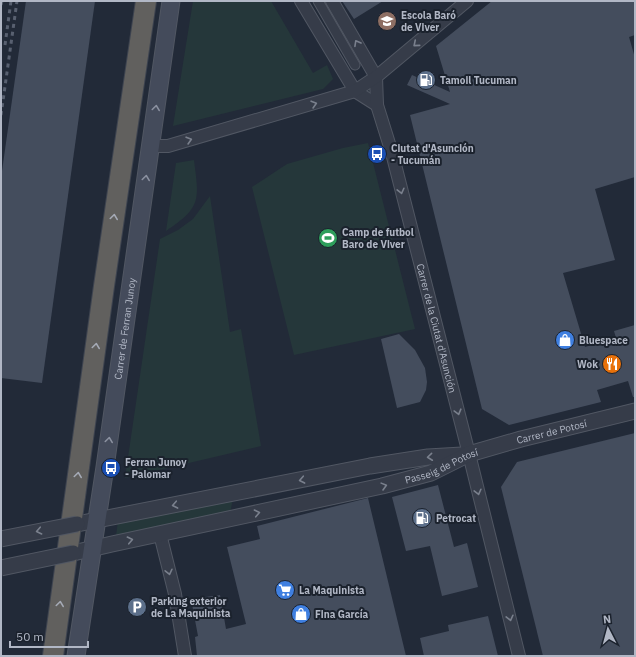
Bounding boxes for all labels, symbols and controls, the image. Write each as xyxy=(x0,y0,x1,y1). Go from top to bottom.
place label: Escola Baró de Viver xyxy=(401,9,456,34)
school or university icon: Escola Baró de Viver xyxy=(376,10,398,32)
one-way arrow xyxy=(413,39,420,46)
one-way arrow xyxy=(354,40,361,48)
fuel station icon: Tamoil Tucuman xyxy=(415,69,437,91)
place label: Tamoil Tucuman xyxy=(440,74,517,87)
one-way arrow xyxy=(310,100,317,109)
one-way arrow xyxy=(151,105,160,111)
one-way arrow xyxy=(185,136,192,145)
place label: Ciutat d'Asunción - Tucumán xyxy=(391,142,474,167)
bus stop icon: Ciutat d'Asunción - Tucumán xyxy=(366,143,388,165)
one-way arrow xyxy=(141,175,150,181)
one-way arrow xyxy=(396,187,405,194)
one-way arrow xyxy=(109,214,118,220)
place label: Camp de futbol Baro de Viver xyxy=(342,226,414,251)
sports icon: Camp de futbol Baro de Viver xyxy=(317,227,339,249)
street label: Carrer de la Ciutat d'Asunción xyxy=(414,262,460,394)
street label: Carrer de Ferran Junoy xyxy=(111,277,138,380)
shop icon: Bluespace xyxy=(554,329,576,351)
place label: Bluespace xyxy=(579,334,628,347)
one-way arrow xyxy=(91,343,100,349)
restaurant icon: Wok xyxy=(601,353,623,375)
place label: Wok xyxy=(577,358,598,371)
one-way arrow xyxy=(453,408,462,415)
street label: Carrer de Potosí xyxy=(515,416,589,446)
one-way arrow xyxy=(104,437,113,443)
street label: Passeig de Potosí xyxy=(403,445,480,486)
one-way arrow xyxy=(427,452,433,461)
place label: Ferran Junoy - Palomar xyxy=(125,456,187,481)
bus stop icon: Ferran Junoy - Palomar xyxy=(100,457,122,479)
one-way arrow xyxy=(73,472,82,478)
one-way arrow xyxy=(299,475,305,483)
one-way arrow xyxy=(381,482,387,490)
one-way arrow xyxy=(474,489,482,495)
one-way arrow xyxy=(172,500,178,508)
fuel station icon: Petrocat xyxy=(411,507,433,529)
one-way arrow xyxy=(254,510,260,518)
place label: Petrocat xyxy=(436,512,476,525)
one-way arrow xyxy=(36,527,42,535)
one-way arrow xyxy=(127,537,133,545)
one-way arrow xyxy=(165,569,173,575)
supermarket icon: La Maquinista xyxy=(274,579,296,601)
place label: La Maquinista xyxy=(299,584,365,597)
place label: Parking exterior de La Maquinista xyxy=(151,595,231,620)
parking icon: Parking exterior de La Maquinista xyxy=(126,596,148,618)
one-way arrow xyxy=(55,600,64,607)
shop icon: Fina García xyxy=(290,603,312,625)
place label: Fina García xyxy=(315,608,369,621)
north arrow xyxy=(588,609,628,649)
text: N xyxy=(602,612,612,626)
one-way arrow xyxy=(505,615,513,622)
scale bar xyxy=(10,623,88,649)
text: 50 m xyxy=(16,629,44,644)

